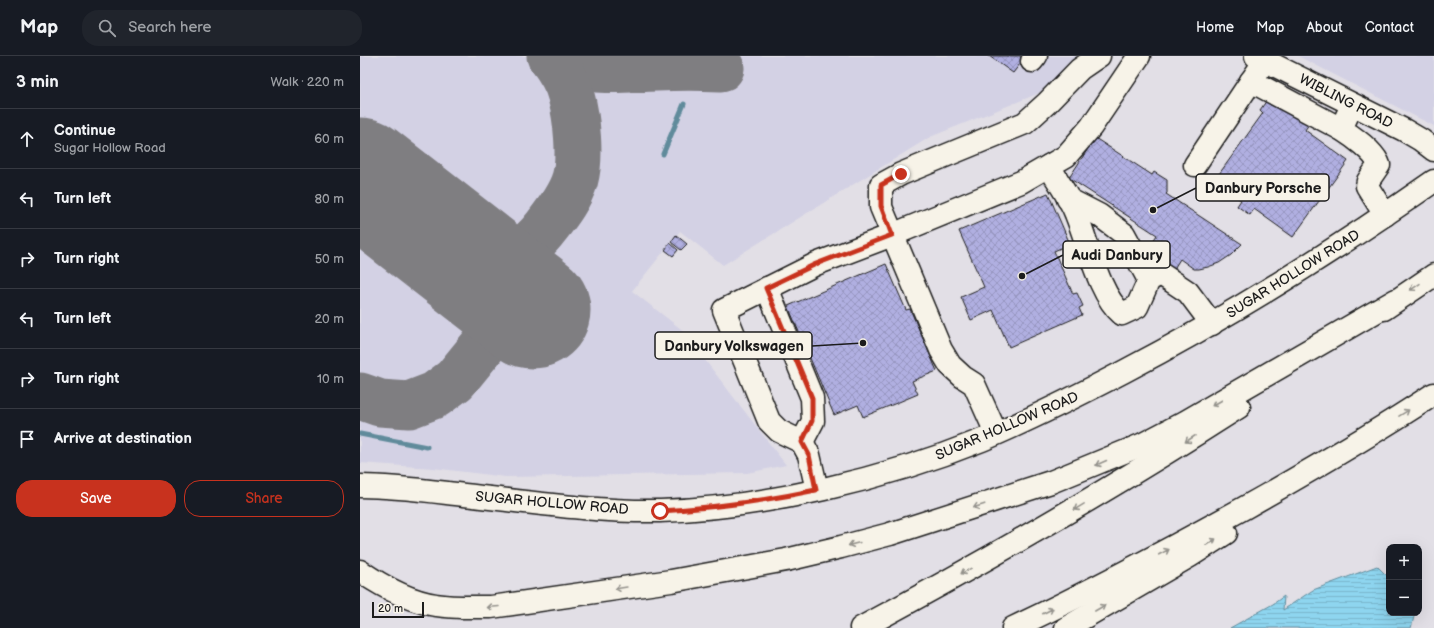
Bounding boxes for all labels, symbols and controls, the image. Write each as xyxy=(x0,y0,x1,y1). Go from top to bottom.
search box xyxy=(82,10,362,46)
text: Map xyxy=(20,16,58,39)
icon: search xyxy=(96,17,118,39)
text: Search here xyxy=(128,18,211,37)
text: Home xyxy=(1196,19,1234,36)
text: Map xyxy=(1256,19,1284,36)
text: About xyxy=(1306,19,1343,36)
text: Contact xyxy=(1365,19,1414,36)
street label: WIBLING ROAD xyxy=(1296,70,1396,132)
text: 3 min xyxy=(16,72,59,92)
text: Walk · 220 m xyxy=(271,74,344,90)
text: Continue xyxy=(54,121,116,140)
icon: ahead xyxy=(16,128,38,150)
text: 60 m xyxy=(314,131,344,147)
text: Sugar Hollow Road xyxy=(54,140,166,156)
route end xyxy=(892,165,910,183)
callout: Danbury Porsche xyxy=(1196,174,1329,201)
text: Danbury Porsche xyxy=(1205,179,1322,198)
icon: left xyxy=(16,188,38,210)
text: Turn left xyxy=(54,189,111,208)
text: 80 m xyxy=(315,191,344,207)
street label: SUGAR HOLLOW ROAD xyxy=(1223,226,1363,322)
callout: Audi Danbury xyxy=(1063,241,1170,268)
text: Audi Danbury xyxy=(1070,246,1163,265)
icon: right xyxy=(16,248,38,270)
text: Turn right xyxy=(54,249,119,268)
text: 50 m xyxy=(315,251,344,267)
one-way arrow xyxy=(1410,283,1421,291)
icon: left xyxy=(16,308,38,330)
text: Turn left xyxy=(54,309,111,328)
text: 20 m xyxy=(314,311,344,327)
callout: Danbury Volkswagen xyxy=(655,332,812,359)
text: Danbury Volkswagen xyxy=(664,337,804,356)
icon: right xyxy=(16,368,38,390)
text: Turn right xyxy=(54,369,119,388)
text: 10 m xyxy=(317,371,344,387)
street label: SUGAR HOLLOW ROAD xyxy=(933,388,1081,464)
one-way arrow xyxy=(1211,400,1223,408)
one-way arrow xyxy=(1398,409,1409,417)
icon: arrive xyxy=(16,428,38,450)
text: Arrive at destination xyxy=(54,429,192,448)
one-way arrow xyxy=(1184,434,1195,443)
one-way arrow xyxy=(1096,459,1108,467)
button: Save xyxy=(16,480,176,517)
button: Share xyxy=(184,480,344,517)
street label: SUGAR HOLLOW ROAD xyxy=(475,488,629,518)
route start xyxy=(651,502,669,520)
one-way arrow xyxy=(973,503,986,510)
one-way arrow xyxy=(1073,503,1085,511)
one-way arrow xyxy=(1206,538,1217,546)
one-way arrow xyxy=(848,541,861,548)
map controls xyxy=(1386,544,1422,616)
button: + xyxy=(1386,544,1422,580)
one-way arrow xyxy=(1157,547,1169,555)
one-way arrow xyxy=(960,568,972,576)
button: − xyxy=(1386,580,1422,616)
one-way arrow xyxy=(615,584,628,592)
scale bar xyxy=(372,600,424,619)
text: 20 m xyxy=(378,602,403,615)
one-way arrow xyxy=(487,603,500,610)
one-way arrow xyxy=(1094,604,1106,612)
one-way arrow xyxy=(1042,607,1054,614)

